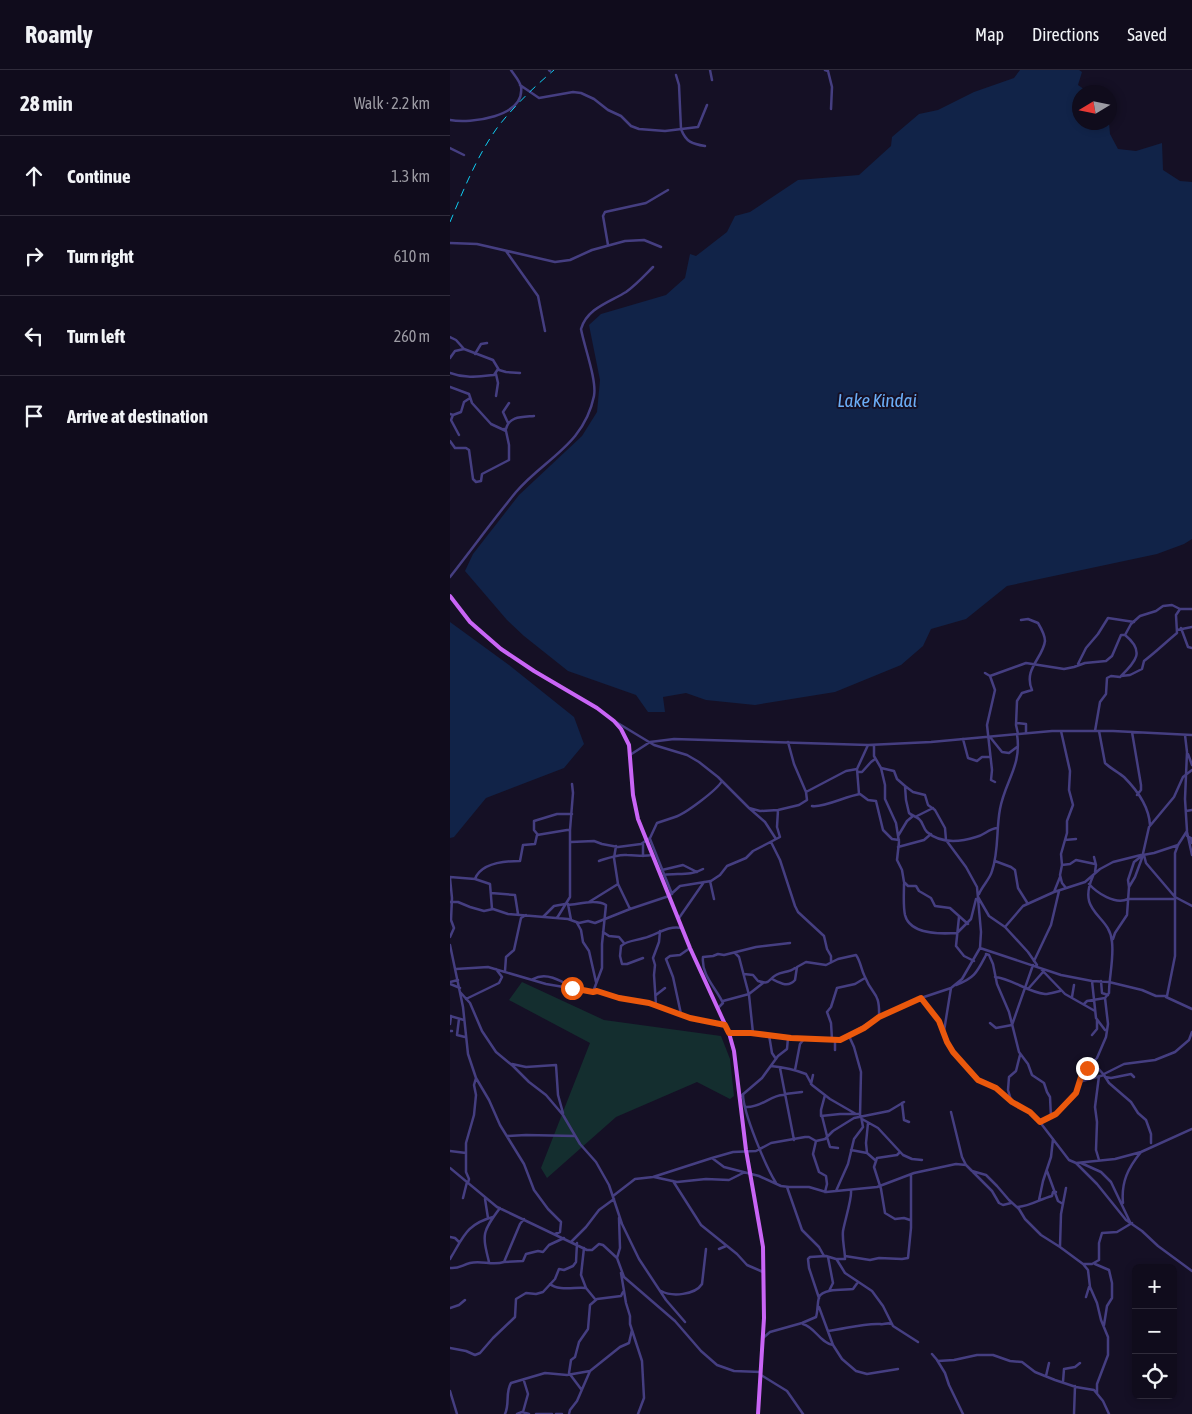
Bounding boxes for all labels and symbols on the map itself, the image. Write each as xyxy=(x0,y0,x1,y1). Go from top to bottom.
north arrow xyxy=(1072,85,1117,130)
water label: Lake Kindai xyxy=(837,389,917,411)
route start xyxy=(561,977,584,1000)
route end xyxy=(1076,1057,1099,1080)

